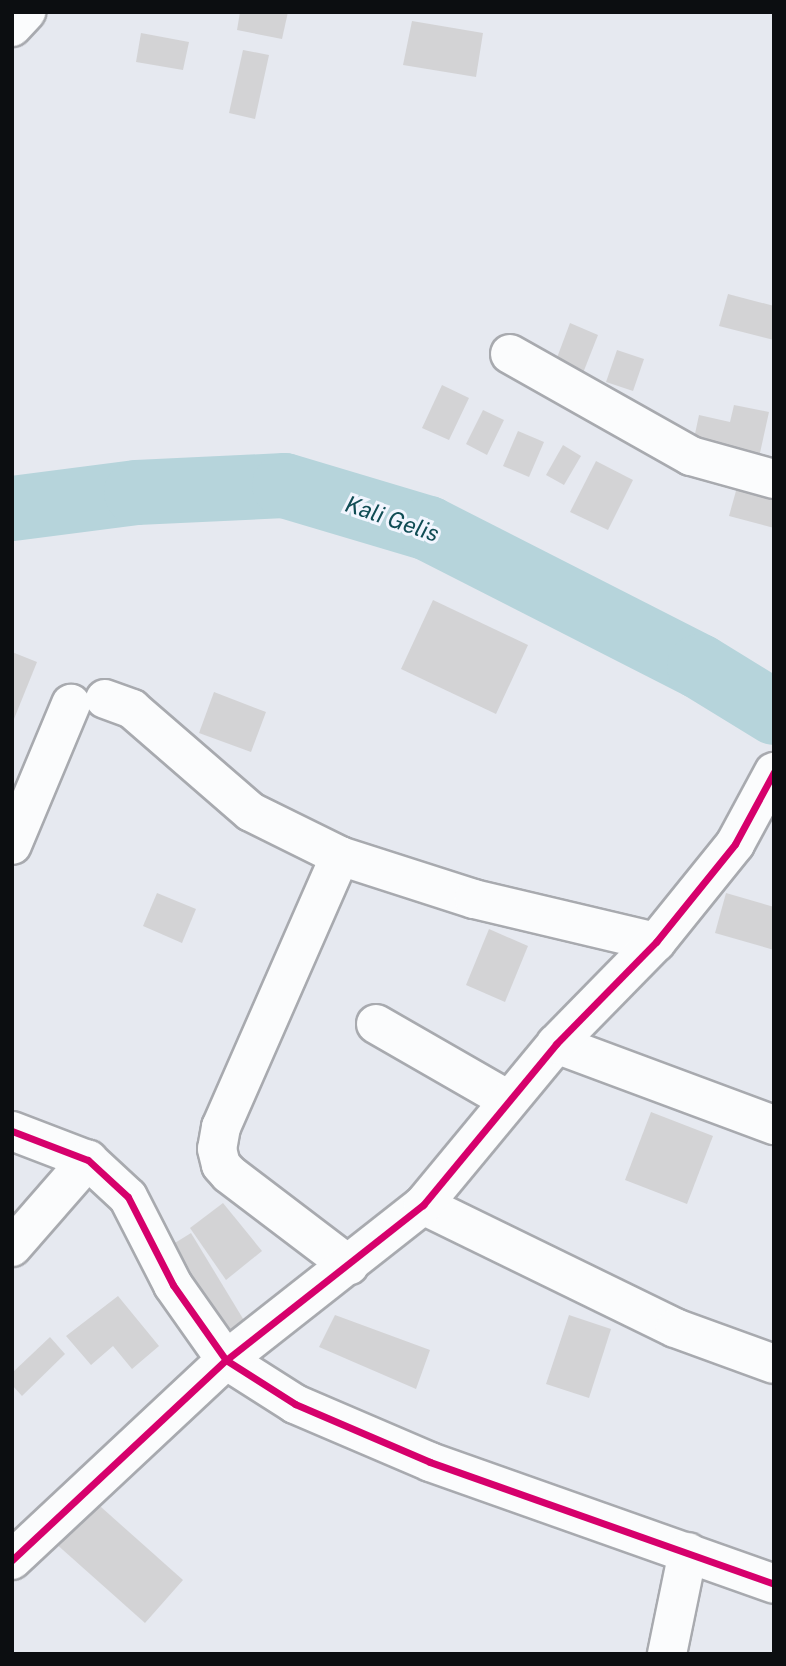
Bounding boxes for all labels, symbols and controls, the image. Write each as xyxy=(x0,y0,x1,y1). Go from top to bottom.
water label: Kali Gelis xyxy=(341,490,443,548)

